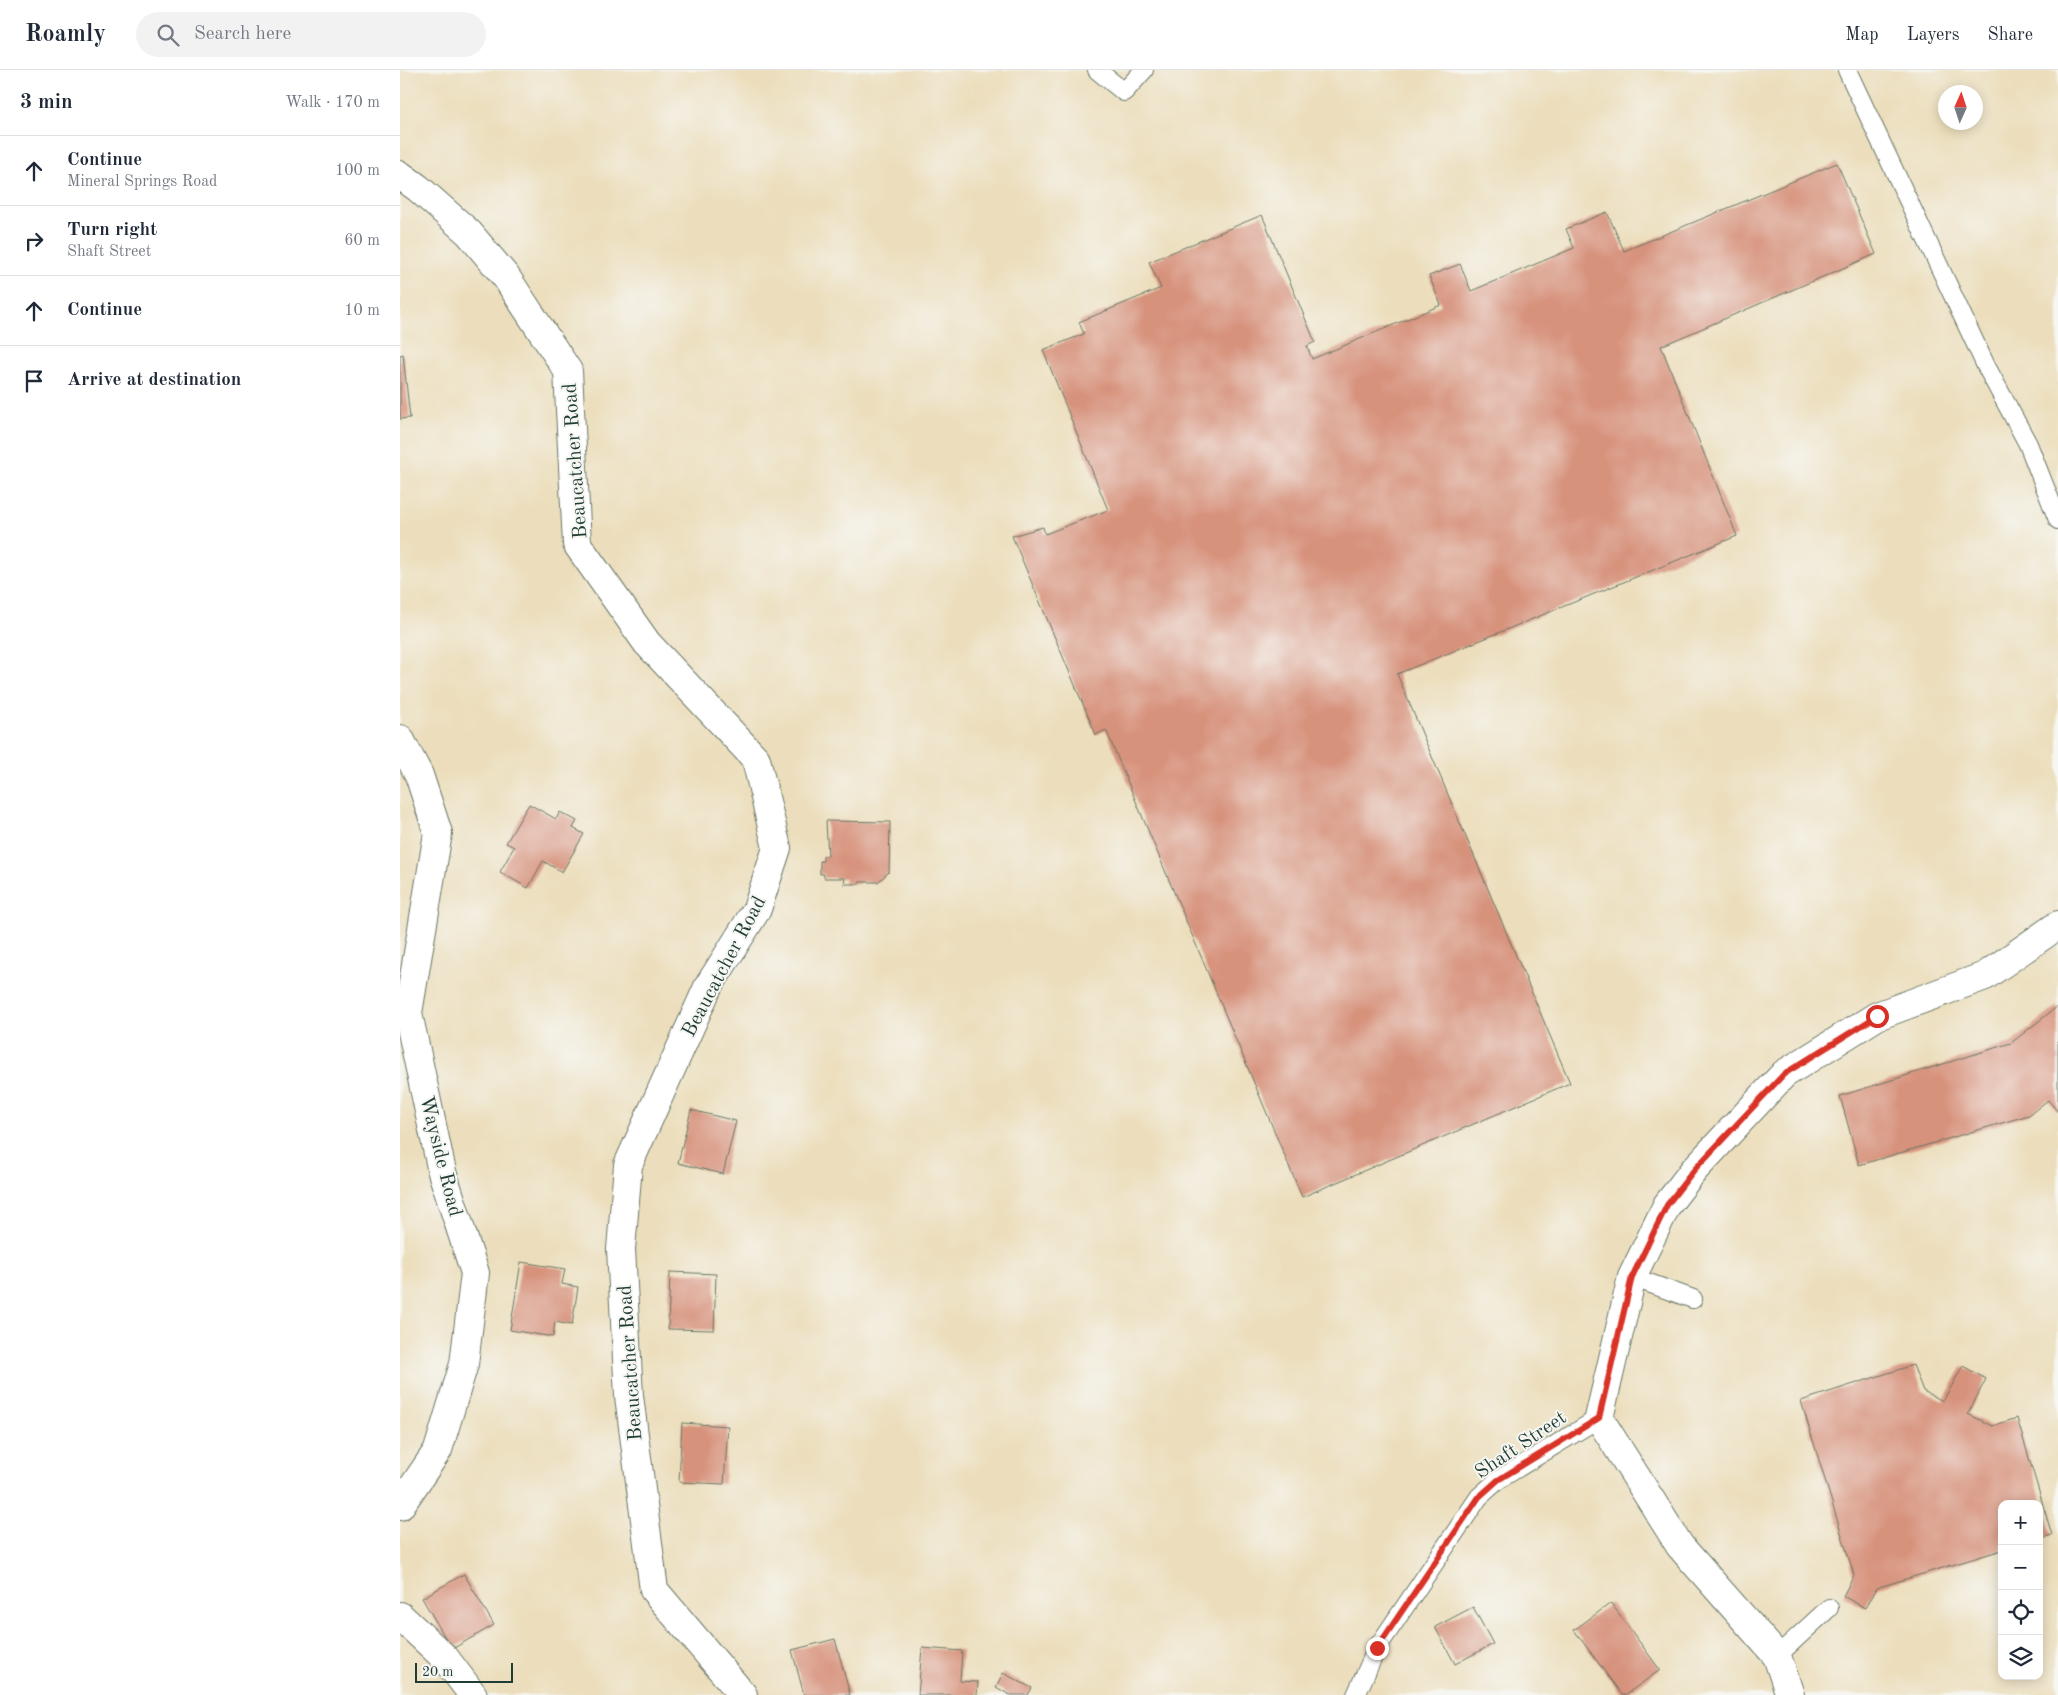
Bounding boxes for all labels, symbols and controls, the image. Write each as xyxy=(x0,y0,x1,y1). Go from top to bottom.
search box xyxy=(136,12,486,57)
icon: search xyxy=(154,21,182,49)
text: Roamly xyxy=(25,23,106,47)
text: Search here xyxy=(194,25,291,44)
text: Map xyxy=(1845,26,1879,44)
text: Layers xyxy=(1907,26,1959,44)
text: Share xyxy=(1987,26,2033,44)
north arrow xyxy=(1938,85,1983,130)
text: 3 min xyxy=(20,92,73,113)
text: Walk · 170 m xyxy=(285,95,380,111)
text: Continue xyxy=(67,151,142,170)
icon: ahead xyxy=(20,157,48,185)
text: 100 m xyxy=(335,163,380,179)
text: Mineral Springs Road xyxy=(67,174,217,190)
text: Turn right xyxy=(67,221,157,240)
icon: right xyxy=(20,227,48,255)
text: 60 m xyxy=(344,233,380,249)
text: Shaft Street xyxy=(67,244,151,260)
icon: ahead xyxy=(20,297,48,325)
text: Continue xyxy=(67,301,142,320)
text: 10 m xyxy=(344,303,380,319)
icon: arrive xyxy=(20,367,48,395)
text: Arrive at destination xyxy=(67,371,241,390)
street label: Beaucatcher Road xyxy=(561,382,591,540)
street label: Beaucatcher Road xyxy=(679,893,770,1041)
route start xyxy=(1866,1005,1889,1028)
street label: Wayside Road xyxy=(415,1094,465,1219)
street label: Beaucatcher Road xyxy=(616,1284,646,1442)
street label: Shaft Street xyxy=(1472,1408,1570,1483)
map controls xyxy=(1998,1500,2043,1680)
button: + xyxy=(1998,1500,2043,1545)
button: − xyxy=(1998,1545,2043,1590)
button: locate xyxy=(1998,1590,2043,1635)
button: layers xyxy=(1998,1635,2043,1680)
route end xyxy=(1366,1637,1389,1660)
scale bar xyxy=(415,1660,512,1683)
text: 20 m xyxy=(422,1665,453,1679)

